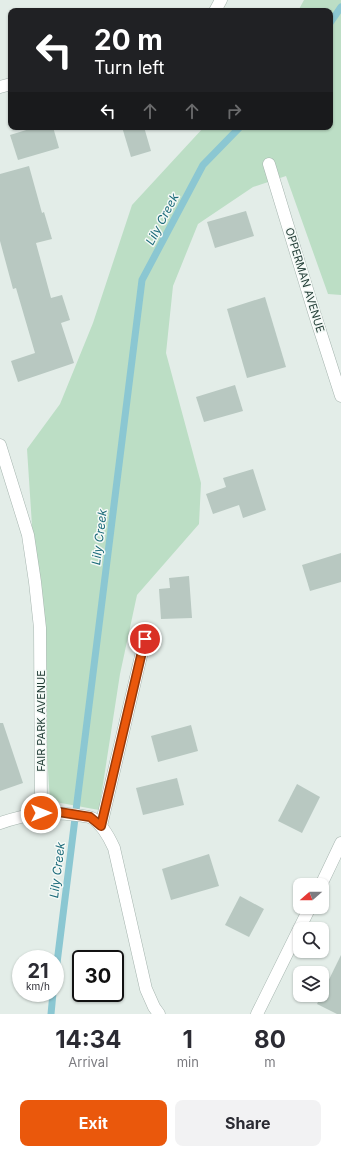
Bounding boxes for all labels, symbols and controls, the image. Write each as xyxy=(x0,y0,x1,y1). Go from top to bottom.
text: 20 m xyxy=(94,23,163,57)
icon: left xyxy=(28,24,80,76)
text: Turn left xyxy=(94,57,164,78)
icon: left xyxy=(97,100,119,122)
icon: ahead xyxy=(139,100,161,122)
icon: ahead xyxy=(181,100,203,122)
icon: right xyxy=(223,100,245,122)
water label: Lily Creek xyxy=(142,190,182,247)
street label: OPPERMAN AVENUE xyxy=(282,226,328,334)
water label: Lily Creek xyxy=(88,508,110,566)
pin xyxy=(128,622,162,656)
icon: arrive xyxy=(134,628,156,650)
street label: FAIR PARK AVENUE xyxy=(34,670,48,772)
position arrow xyxy=(20,792,62,834)
water label: Lily Creek xyxy=(46,841,68,899)
north arrow xyxy=(293,878,329,914)
map controls xyxy=(293,878,329,1002)
button: search xyxy=(293,922,329,958)
speed limit sign: 30 xyxy=(72,950,124,1002)
text: 21 xyxy=(27,959,49,983)
button: layers xyxy=(293,966,329,1002)
text: km/h xyxy=(26,980,50,992)
text: 14:34 xyxy=(55,1025,121,1054)
text: 1 xyxy=(183,1025,193,1054)
text: 80 xyxy=(254,1025,286,1054)
text: Arrival xyxy=(68,1054,108,1070)
text: min xyxy=(177,1054,199,1070)
text: m xyxy=(264,1054,276,1070)
button: Exit xyxy=(20,1100,167,1146)
button: Share xyxy=(175,1100,321,1146)

